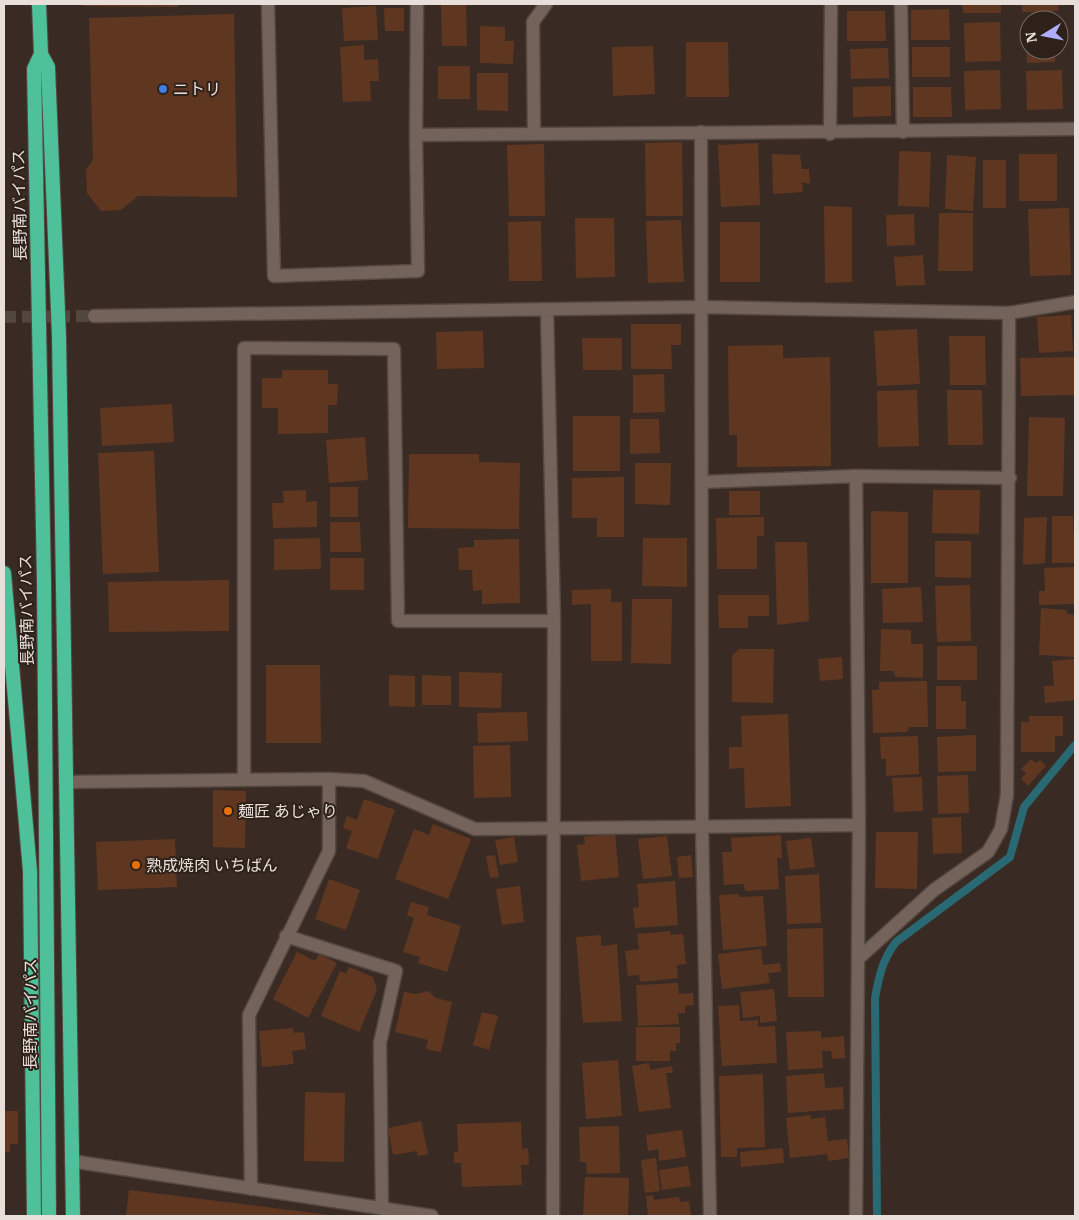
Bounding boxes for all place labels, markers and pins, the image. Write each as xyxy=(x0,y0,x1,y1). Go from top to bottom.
place label: ニトリ xyxy=(173,79,221,99)
marker: ニトリ xyxy=(157,83,169,95)
place label: 麺匠 あじゃり xyxy=(238,801,338,821)
marker: 麺匠 あじゃり xyxy=(222,805,234,817)
place label: 熟成焼肉 いちばん xyxy=(146,855,278,875)
marker: 熟成焼肉 いちばん xyxy=(130,859,142,871)

